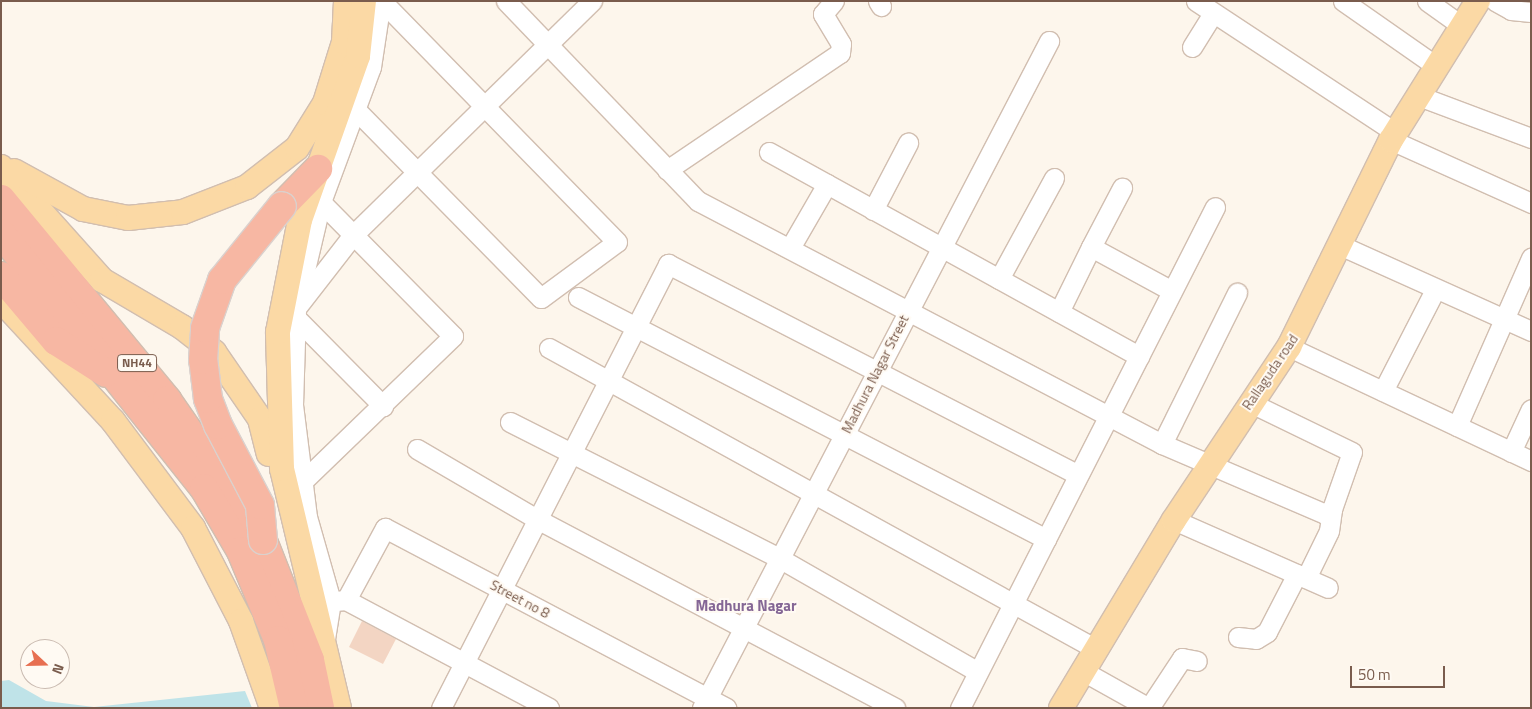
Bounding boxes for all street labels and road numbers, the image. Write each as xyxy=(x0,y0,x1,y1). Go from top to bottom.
street label: Madhura Nagar Street xyxy=(838,312,912,436)
street label: Rallaguda road xyxy=(1238,331,1302,413)
road number: NH44 xyxy=(117,353,157,372)
street label: Street no 8 xyxy=(487,576,553,622)

